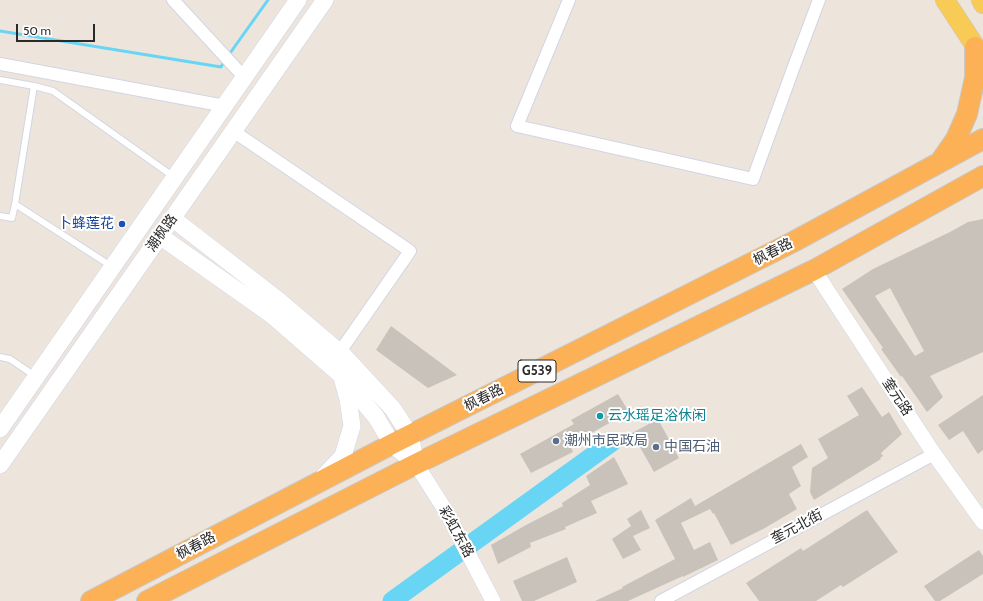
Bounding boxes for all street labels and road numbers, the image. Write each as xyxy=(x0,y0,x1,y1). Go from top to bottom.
street label: 潮枫路 xyxy=(143,211,181,255)
street label: 枫春路 xyxy=(750,235,796,269)
road number: G539 xyxy=(518,360,556,382)
street label: 奎元路 xyxy=(879,375,915,419)
street label: 枫春路 xyxy=(461,381,507,415)
street label: 彩虹东路 xyxy=(435,503,477,561)
street label: 奎元北街 xyxy=(768,506,826,548)
street label: 枫春路 xyxy=(174,529,218,563)

